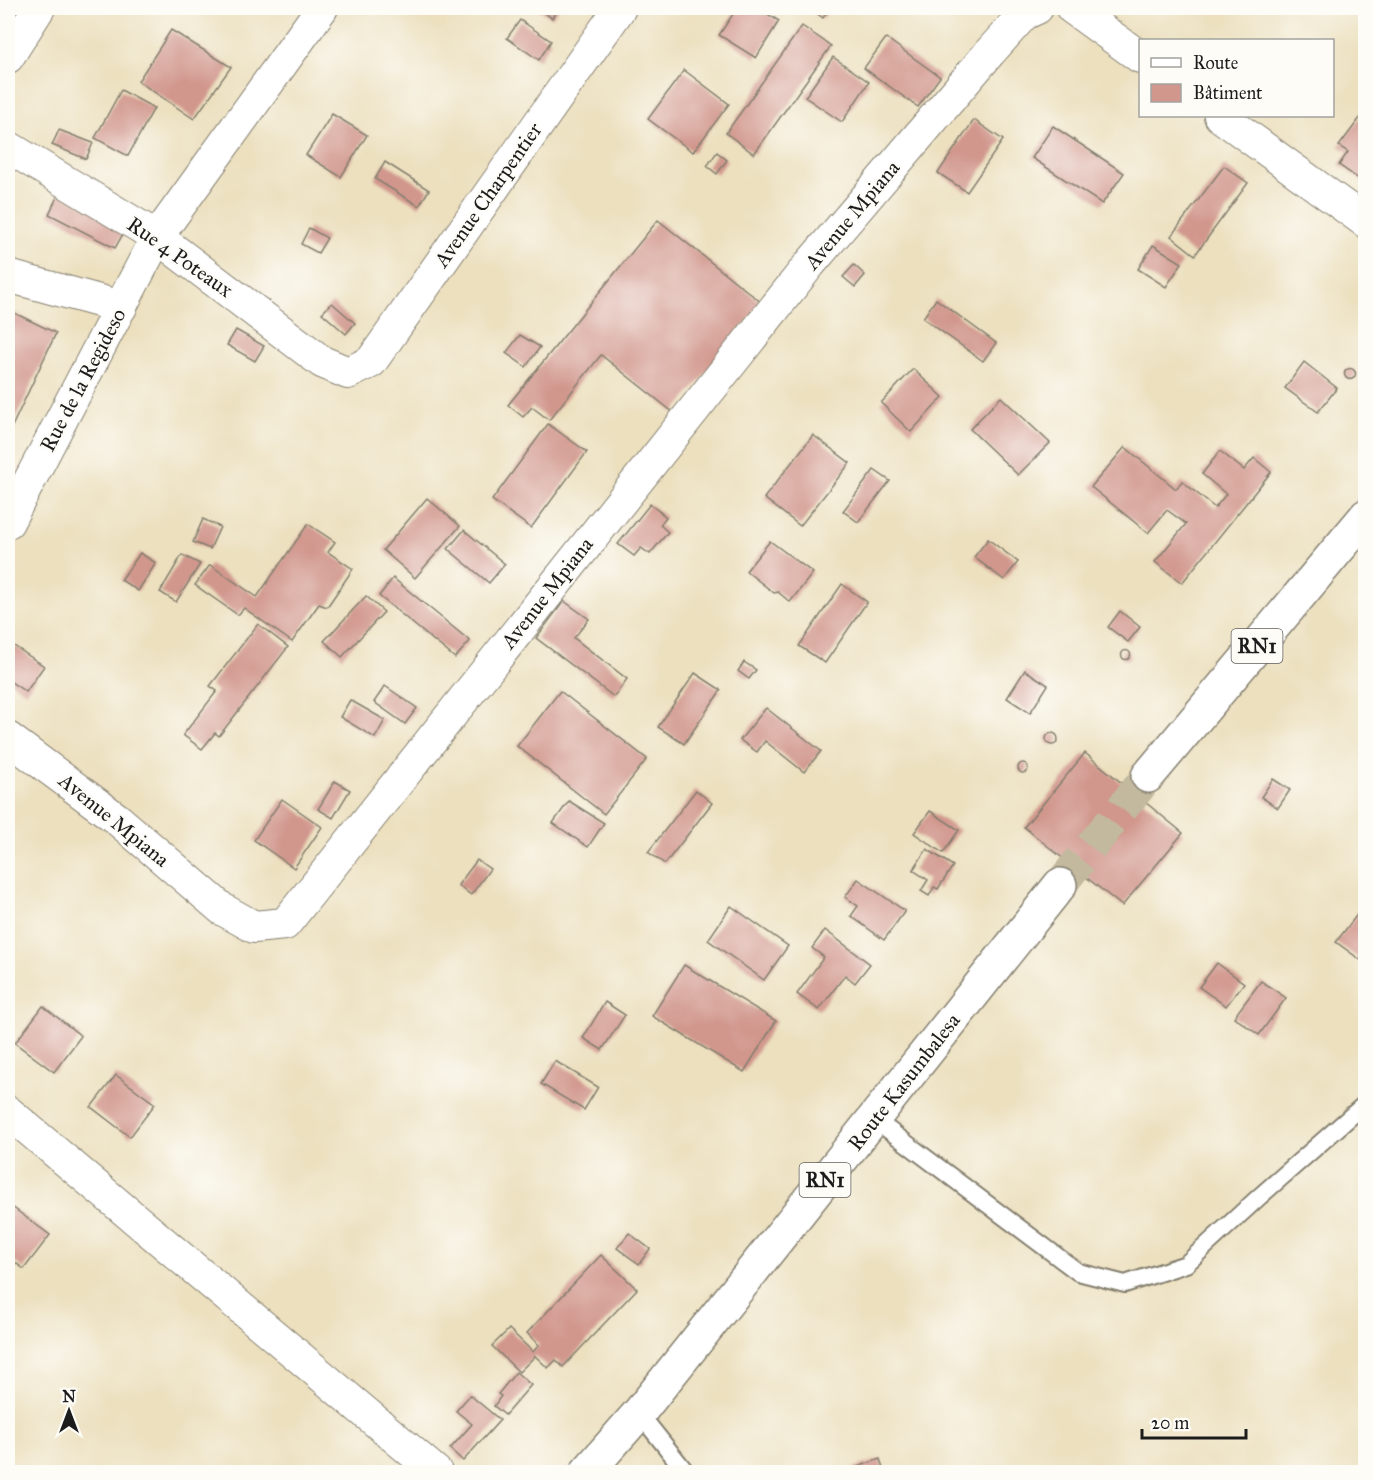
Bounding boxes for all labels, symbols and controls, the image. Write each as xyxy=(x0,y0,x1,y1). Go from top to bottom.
legend xyxy=(1139,39,1334,117)
text: Route xyxy=(1193,52,1238,74)
text: Bâtiment xyxy=(1193,82,1263,104)
street label: Avenue Charpentier xyxy=(428,118,548,273)
street label: Avenue Mpiana xyxy=(798,155,905,276)
street label: Rue 4 Poteaux xyxy=(122,211,238,303)
street label: Rue de la Regideso xyxy=(34,304,132,456)
street label: Avenue Mpiana xyxy=(495,532,599,655)
road number: RN1 xyxy=(1232,629,1282,663)
street label: Avenue Mpiana xyxy=(53,767,175,873)
street label: Route Kasumbalesa xyxy=(842,1008,966,1156)
road number: RN1 xyxy=(800,1163,850,1197)
north arrow xyxy=(39,1381,99,1441)
text: N xyxy=(62,1387,76,1406)
scale bar xyxy=(1142,1402,1246,1440)
text: 20 m xyxy=(1151,1412,1189,1434)

